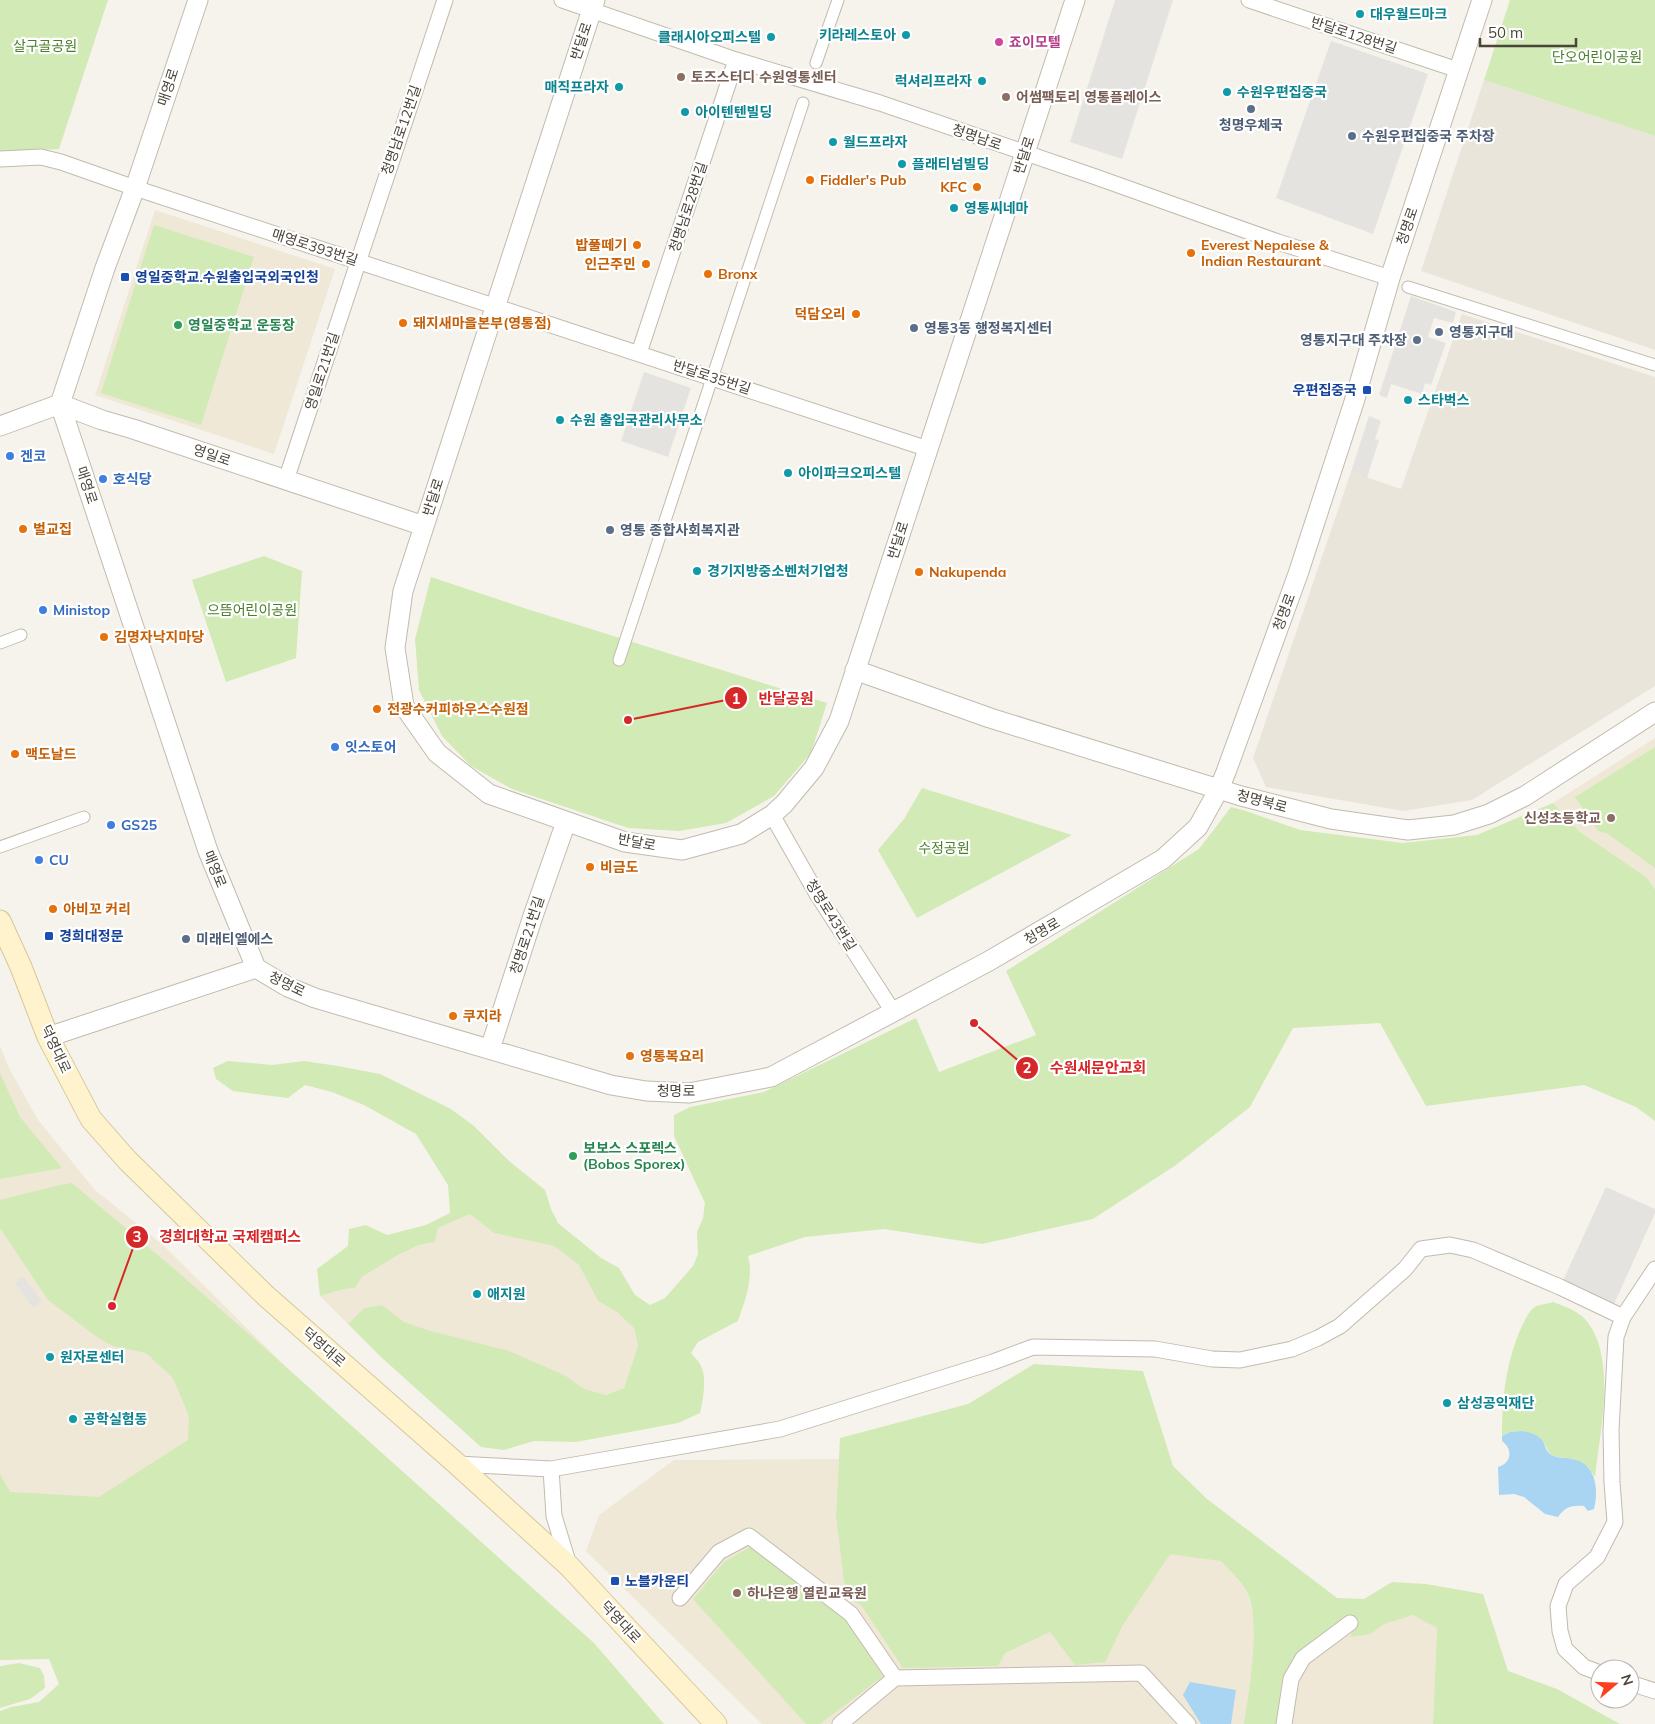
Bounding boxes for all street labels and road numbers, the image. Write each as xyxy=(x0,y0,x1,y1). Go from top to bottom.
street label: 반달로128번길 xyxy=(1309,13,1399,57)
street label: 반달로 xyxy=(566,20,596,62)
street label: 매영로 xyxy=(153,66,183,108)
street label: 청명남로12번길 xyxy=(377,83,425,177)
street label: 청명남로 xyxy=(950,120,1004,154)
street label: 반달로 xyxy=(1009,134,1039,176)
street label: 청명남로28번길 xyxy=(665,159,711,255)
street label: 청명로 xyxy=(1392,205,1422,247)
street label: 매영로393번길 xyxy=(270,225,360,269)
street label: 영일로21번길 xyxy=(301,330,343,412)
street label: 반달로35번길 xyxy=(671,356,753,398)
street label: 영일로 xyxy=(191,440,233,470)
street label: 매영로 xyxy=(72,464,102,506)
street label: 반달로 xyxy=(418,476,448,518)
street label: 반달로 xyxy=(883,519,913,561)
street label: 청명로 xyxy=(1269,591,1299,633)
street label: 청명북로 xyxy=(1235,786,1289,816)
street label: 반달로 xyxy=(616,829,658,855)
street label: 매영로 xyxy=(199,848,231,890)
street label: 청명로43번길 xyxy=(802,876,860,954)
street label: 청명로21번길 xyxy=(506,894,548,976)
street label: 청명로 xyxy=(1021,913,1063,948)
street label: 청명로 xyxy=(266,967,308,1001)
street label: 덕영대로 xyxy=(37,1022,75,1076)
street label: 청명로 xyxy=(657,1082,695,1100)
street label: 덕영대로 xyxy=(299,1323,349,1371)
street label: 덕영대로 xyxy=(597,1597,645,1647)

